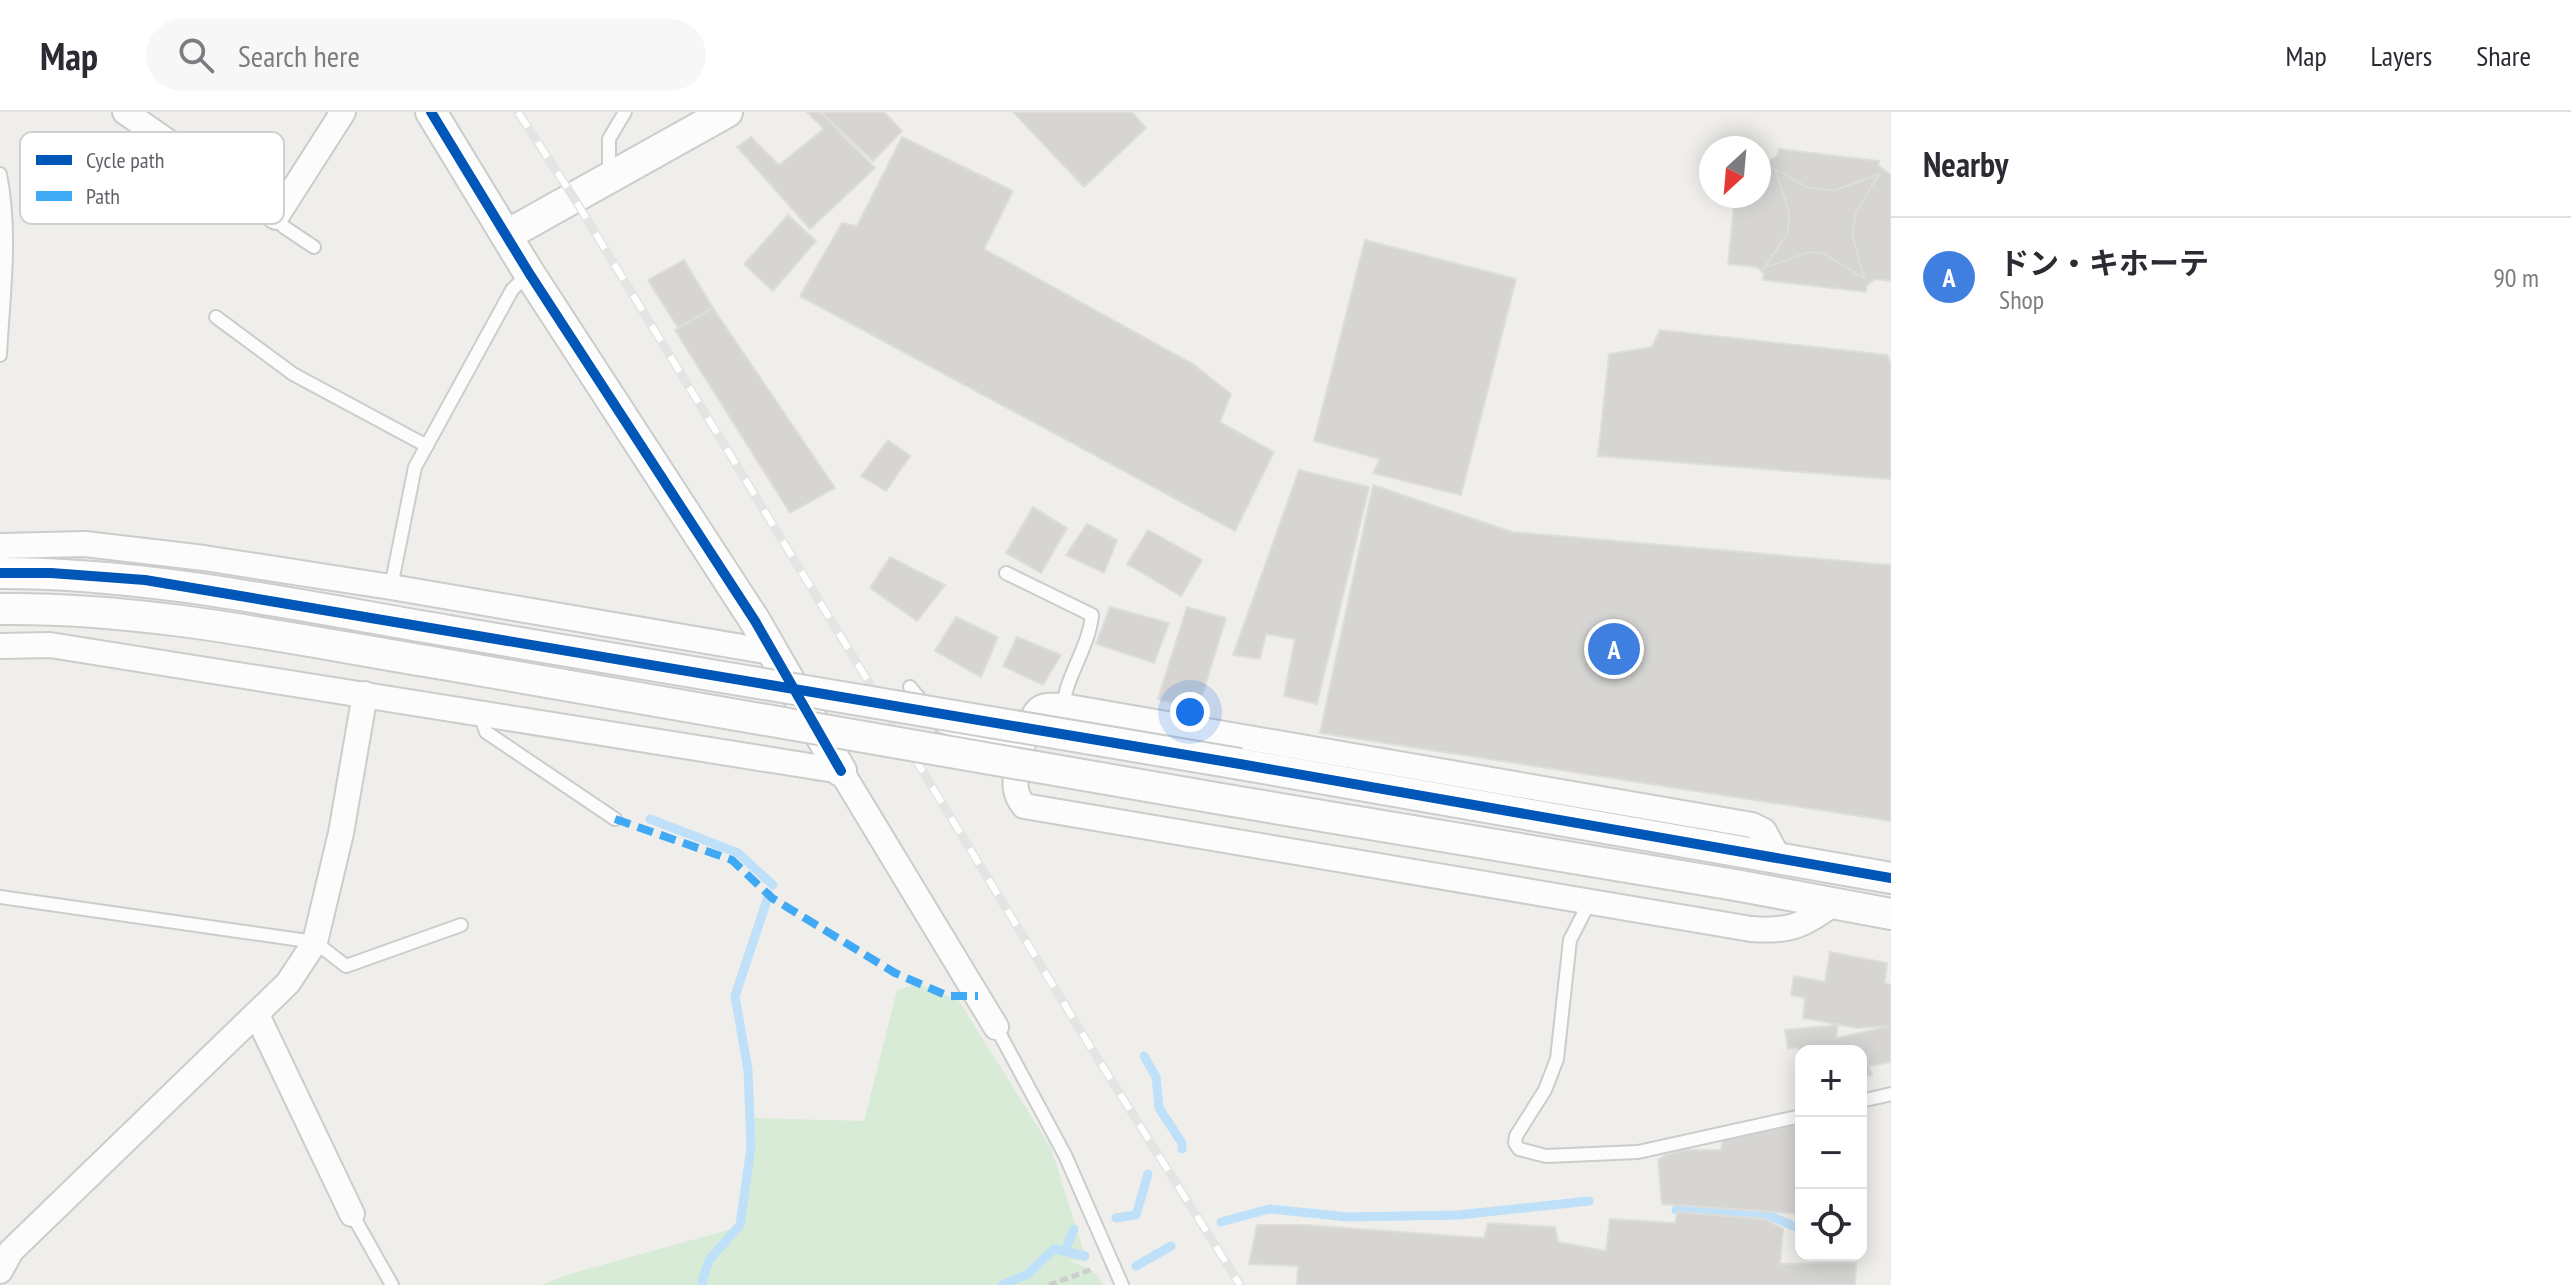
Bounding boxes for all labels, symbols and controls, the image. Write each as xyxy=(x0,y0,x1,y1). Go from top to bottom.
search box xyxy=(146,19,706,91)
text: Map xyxy=(40,31,98,80)
icon: search xyxy=(174,33,218,77)
text: Search here xyxy=(238,36,360,75)
text: Map xyxy=(2285,37,2327,74)
text: Layers xyxy=(2371,37,2432,74)
text: Share xyxy=(2476,37,2531,74)
legend xyxy=(20,132,284,224)
north arrow xyxy=(1699,136,1771,208)
text: Nearby xyxy=(1923,142,2008,186)
text: Cycle path xyxy=(86,146,164,174)
text: Path xyxy=(86,182,120,210)
text: ドン・キホーテ xyxy=(1999,243,2209,282)
text: A xyxy=(1942,261,1956,294)
text: 90 m xyxy=(2493,261,2539,294)
text: Shop xyxy=(1999,283,2044,316)
pin: A xyxy=(1588,619,1640,679)
your location xyxy=(1170,692,1210,732)
map controls xyxy=(1795,1045,1867,1261)
button: + xyxy=(1795,1045,1867,1117)
button: − xyxy=(1795,1117,1867,1189)
button: locate xyxy=(1795,1189,1867,1261)

